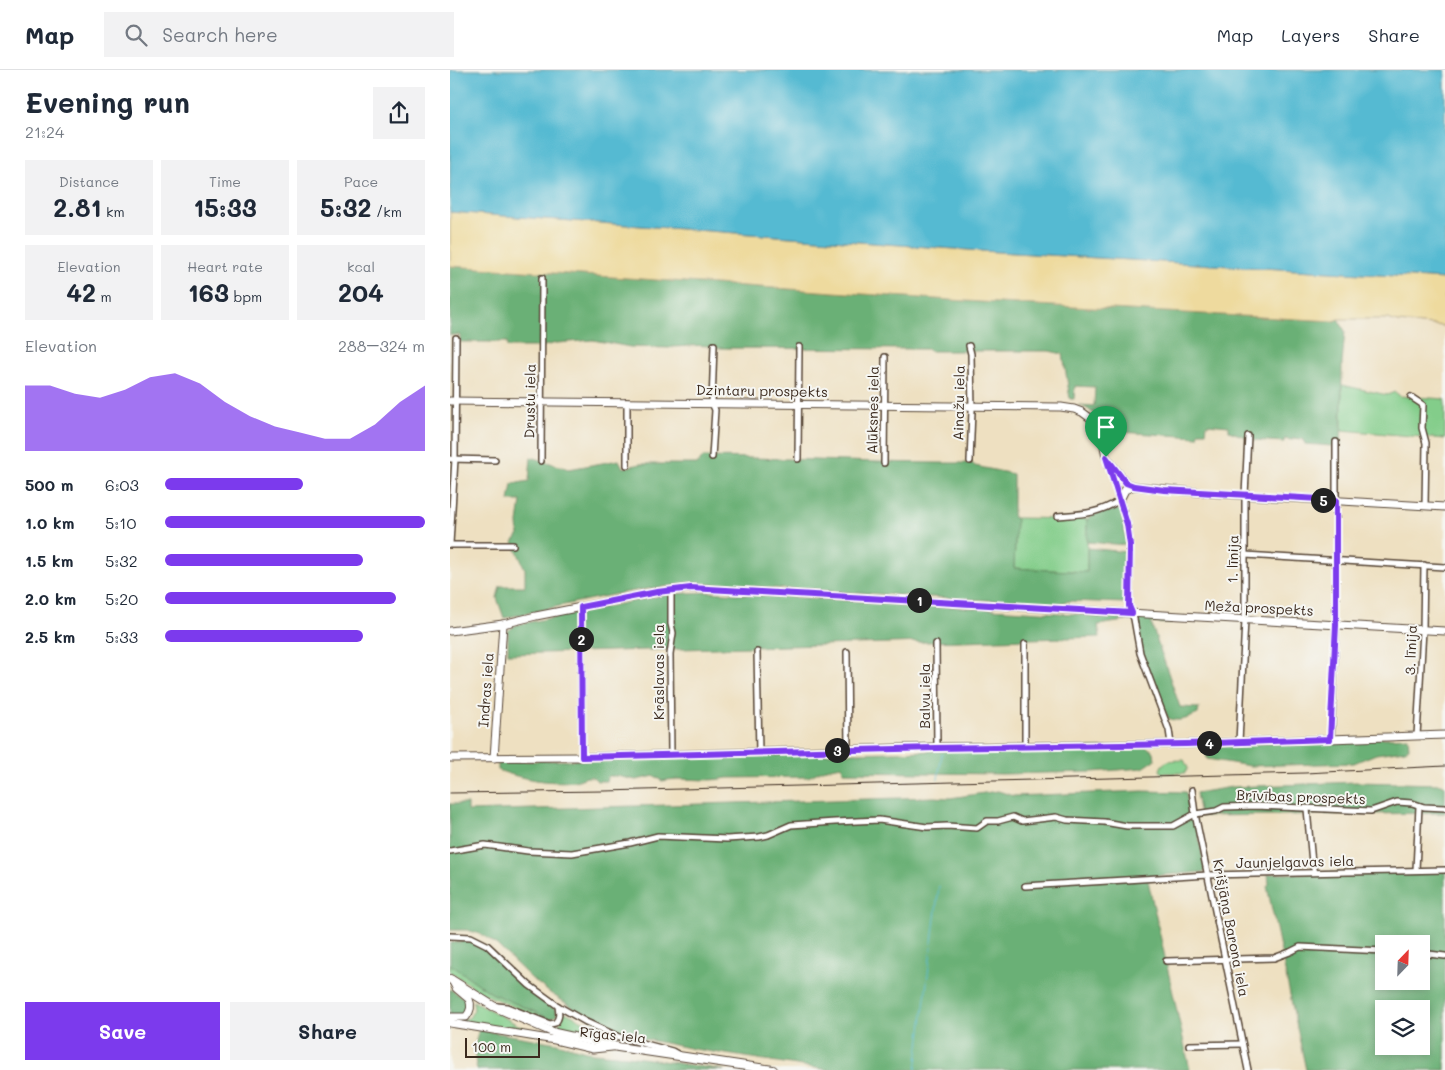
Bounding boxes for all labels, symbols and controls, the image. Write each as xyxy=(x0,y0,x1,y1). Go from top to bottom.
search box xyxy=(104,12,454,57)
text: Map xyxy=(25,19,74,50)
icon: search xyxy=(122,21,150,49)
text: Search here xyxy=(162,22,278,47)
text: Map xyxy=(1217,23,1253,47)
text: Layers xyxy=(1281,23,1340,47)
text: Share xyxy=(1368,23,1420,47)
text: Evening run xyxy=(25,84,190,120)
button: share xyxy=(373,87,425,139)
text: 21:24 xyxy=(25,121,64,142)
text: Distance xyxy=(59,172,119,191)
text: Time xyxy=(209,172,241,191)
text: Pace xyxy=(344,172,378,191)
text: 2.81 xyxy=(53,191,102,223)
text: 15:33 xyxy=(193,191,257,223)
text: 5:32 xyxy=(320,191,372,223)
text: km xyxy=(102,202,125,221)
text: /km xyxy=(372,202,402,221)
text: Elevation xyxy=(58,257,120,276)
text: Heart rate xyxy=(187,257,263,276)
text: kcal xyxy=(347,257,375,276)
text: 42 xyxy=(66,276,96,308)
text: 163 xyxy=(188,276,229,308)
text: 204 xyxy=(338,276,384,308)
text: m xyxy=(96,287,112,306)
text: bpm xyxy=(229,287,262,306)
text: Elevation xyxy=(25,335,97,356)
text: 288–324 m xyxy=(338,335,425,356)
street label: Drustu iela xyxy=(519,364,540,438)
street label: Ainažu iela xyxy=(948,365,969,441)
street label: Alūksnes iela xyxy=(862,366,883,454)
street label: Dzintaru prospekts xyxy=(696,380,828,401)
pin xyxy=(1085,406,1127,457)
icon: arrive xyxy=(1092,413,1120,441)
text: 500 m xyxy=(25,474,73,495)
text: 6:03 xyxy=(105,474,139,495)
pin: 5 xyxy=(1310,488,1336,512)
text: 5 xyxy=(1319,491,1328,510)
text: 1.0 km xyxy=(25,512,74,533)
text: 5:10 xyxy=(105,512,136,533)
street label: 1. līnija xyxy=(1223,535,1242,583)
text: 1.5 km xyxy=(25,550,73,571)
text: 5:32 xyxy=(105,550,138,571)
text: 2.0 km xyxy=(25,588,76,609)
text: 5:20 xyxy=(105,588,138,609)
pin: 1 xyxy=(906,588,932,612)
text: 1 xyxy=(916,591,923,610)
street label: Meža prospekts xyxy=(1204,595,1314,620)
street label: Krāslavas iela xyxy=(649,624,668,720)
street label: 3. līnija xyxy=(1400,625,1421,675)
text: 2.5 km xyxy=(25,626,75,647)
text: 5:33 xyxy=(105,626,138,647)
pin: 2 xyxy=(568,626,594,652)
text: 2 xyxy=(578,630,585,649)
street label: Indras iela xyxy=(473,652,498,728)
street label: Balvu iela xyxy=(915,663,934,729)
pin: 4 xyxy=(1196,730,1222,756)
text: 4 xyxy=(1205,734,1214,753)
pin: 3 xyxy=(824,738,850,762)
text: 3 xyxy=(833,741,842,760)
street label: Brīvības prospekts xyxy=(1236,785,1366,808)
street label: Jaunjelgavas iela xyxy=(1236,851,1354,872)
street label: Krišjāņa Barona iela xyxy=(1209,857,1254,998)
north arrow xyxy=(1375,935,1430,990)
map controls xyxy=(1375,935,1430,1055)
button: layers xyxy=(1375,1000,1430,1055)
button: Save xyxy=(25,1002,220,1060)
button: Share xyxy=(230,1002,425,1060)
street label: Rīgas iela xyxy=(579,1022,647,1047)
scale bar xyxy=(465,1035,540,1058)
text: 100 m xyxy=(472,1037,511,1056)

